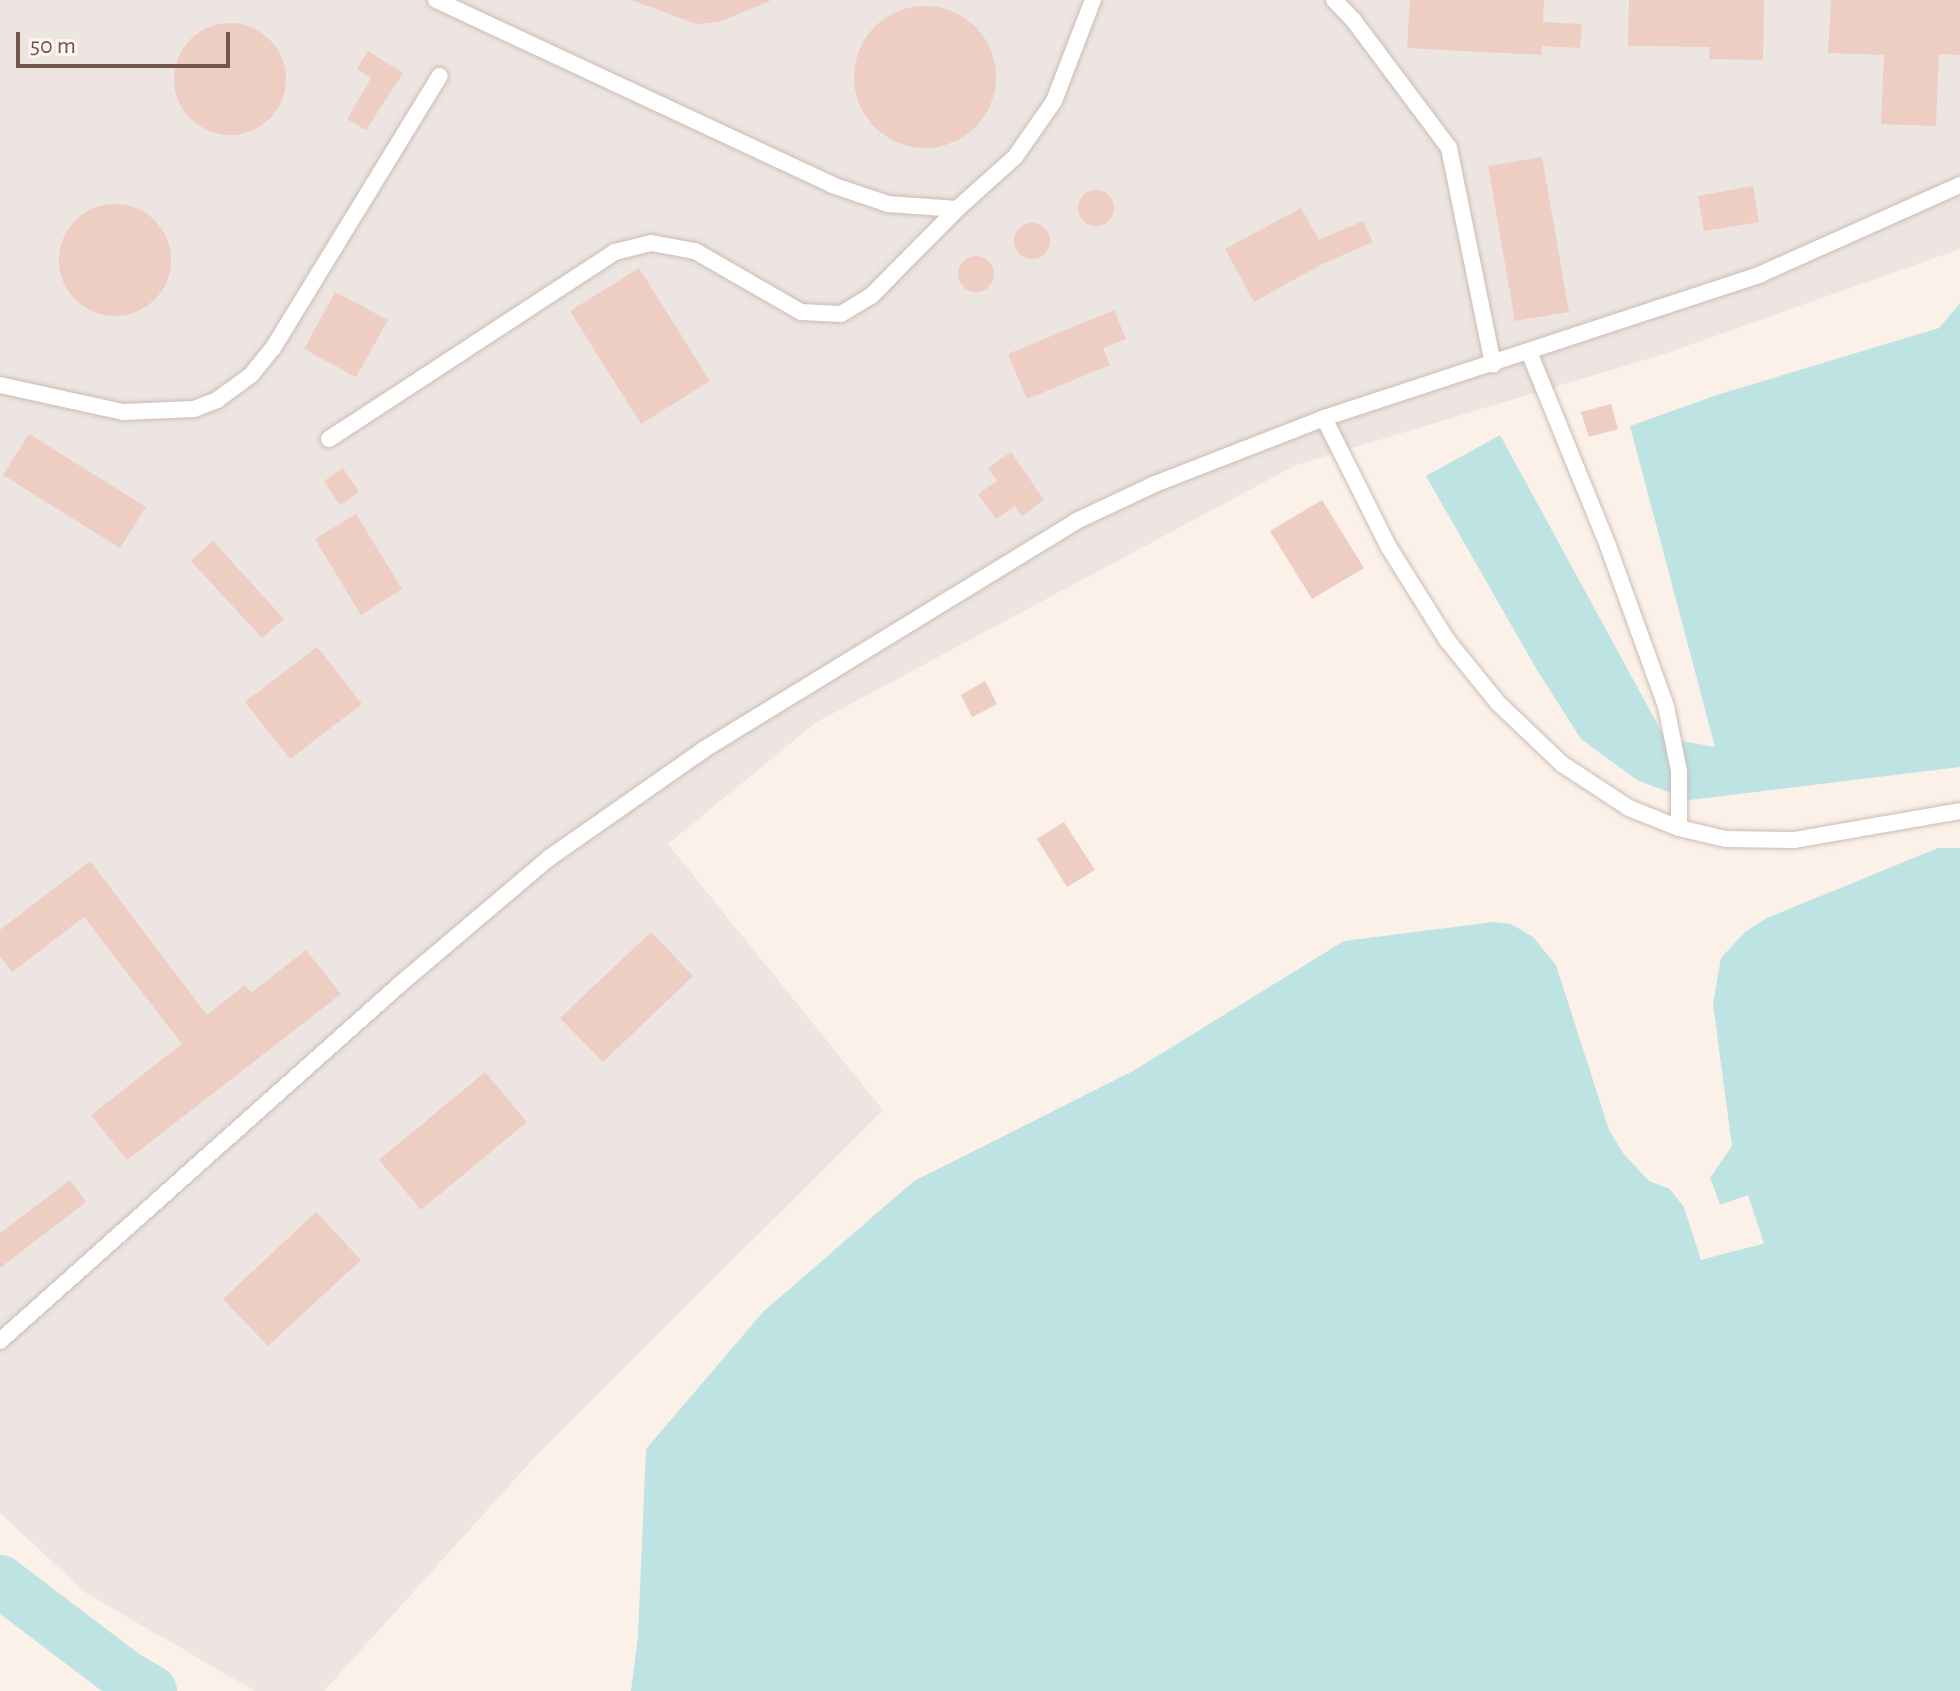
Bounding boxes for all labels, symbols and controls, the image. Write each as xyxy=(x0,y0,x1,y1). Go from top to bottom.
scale bar xyxy=(20,16,234,66)
text: 50 m xyxy=(30,34,76,58)

